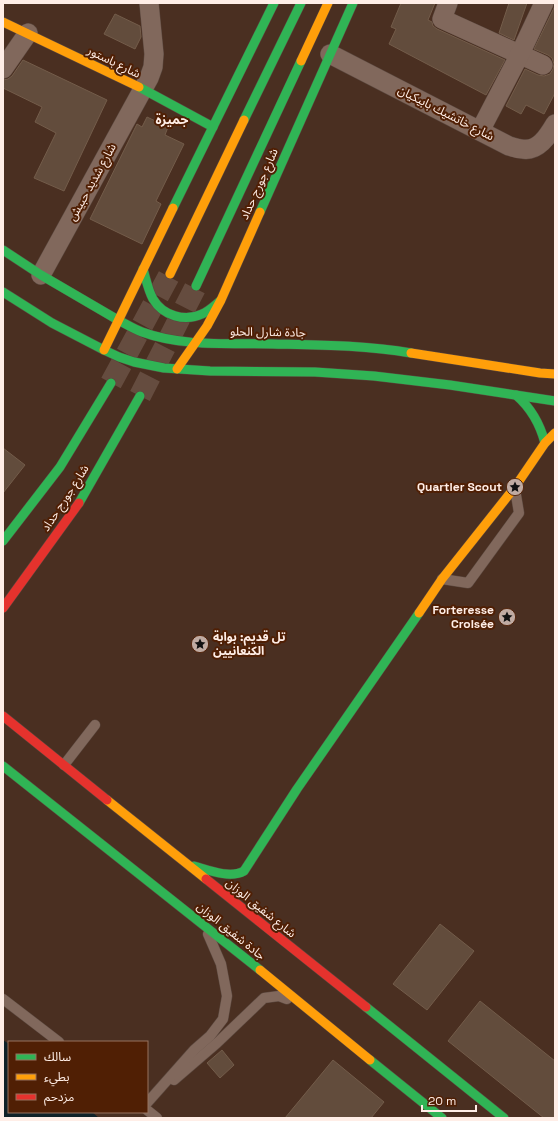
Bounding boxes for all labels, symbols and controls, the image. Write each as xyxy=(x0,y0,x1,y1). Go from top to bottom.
street label: شارع باستور xyxy=(83,42,143,83)
street label: شارع خاتشيك بابيكيان xyxy=(395,82,497,145)
district label: جميزة xyxy=(155,111,189,128)
street label: شارع شديد حبيش xyxy=(64,140,121,224)
street label: شارع جورج حداد xyxy=(236,146,283,223)
street label: جادة شارل الحلو xyxy=(230,323,306,341)
street label: شارع جورج حداد xyxy=(37,462,93,535)
place icon: Quartier Scout xyxy=(505,477,525,497)
place label: Quartier Scout xyxy=(417,479,502,495)
place label: Forteresse Croisée xyxy=(432,602,494,632)
place icon: Forteresse Croisée xyxy=(497,607,517,627)
place label: تل قديم: بوابة الكنعانيين xyxy=(213,629,286,659)
place icon: تل قديم: بوابة الكنعانيين xyxy=(190,634,210,654)
street label: شارع شفيق الوزان xyxy=(222,875,299,942)
street label: جادة شفيق الوزان xyxy=(193,898,269,964)
legend xyxy=(8,1041,148,1113)
text: سالك xyxy=(44,1049,71,1065)
text: بطيء xyxy=(44,1069,70,1087)
scale bar xyxy=(422,1087,476,1113)
text: مزدحم xyxy=(44,1089,74,1106)
text: 20 m xyxy=(428,1093,456,1109)

